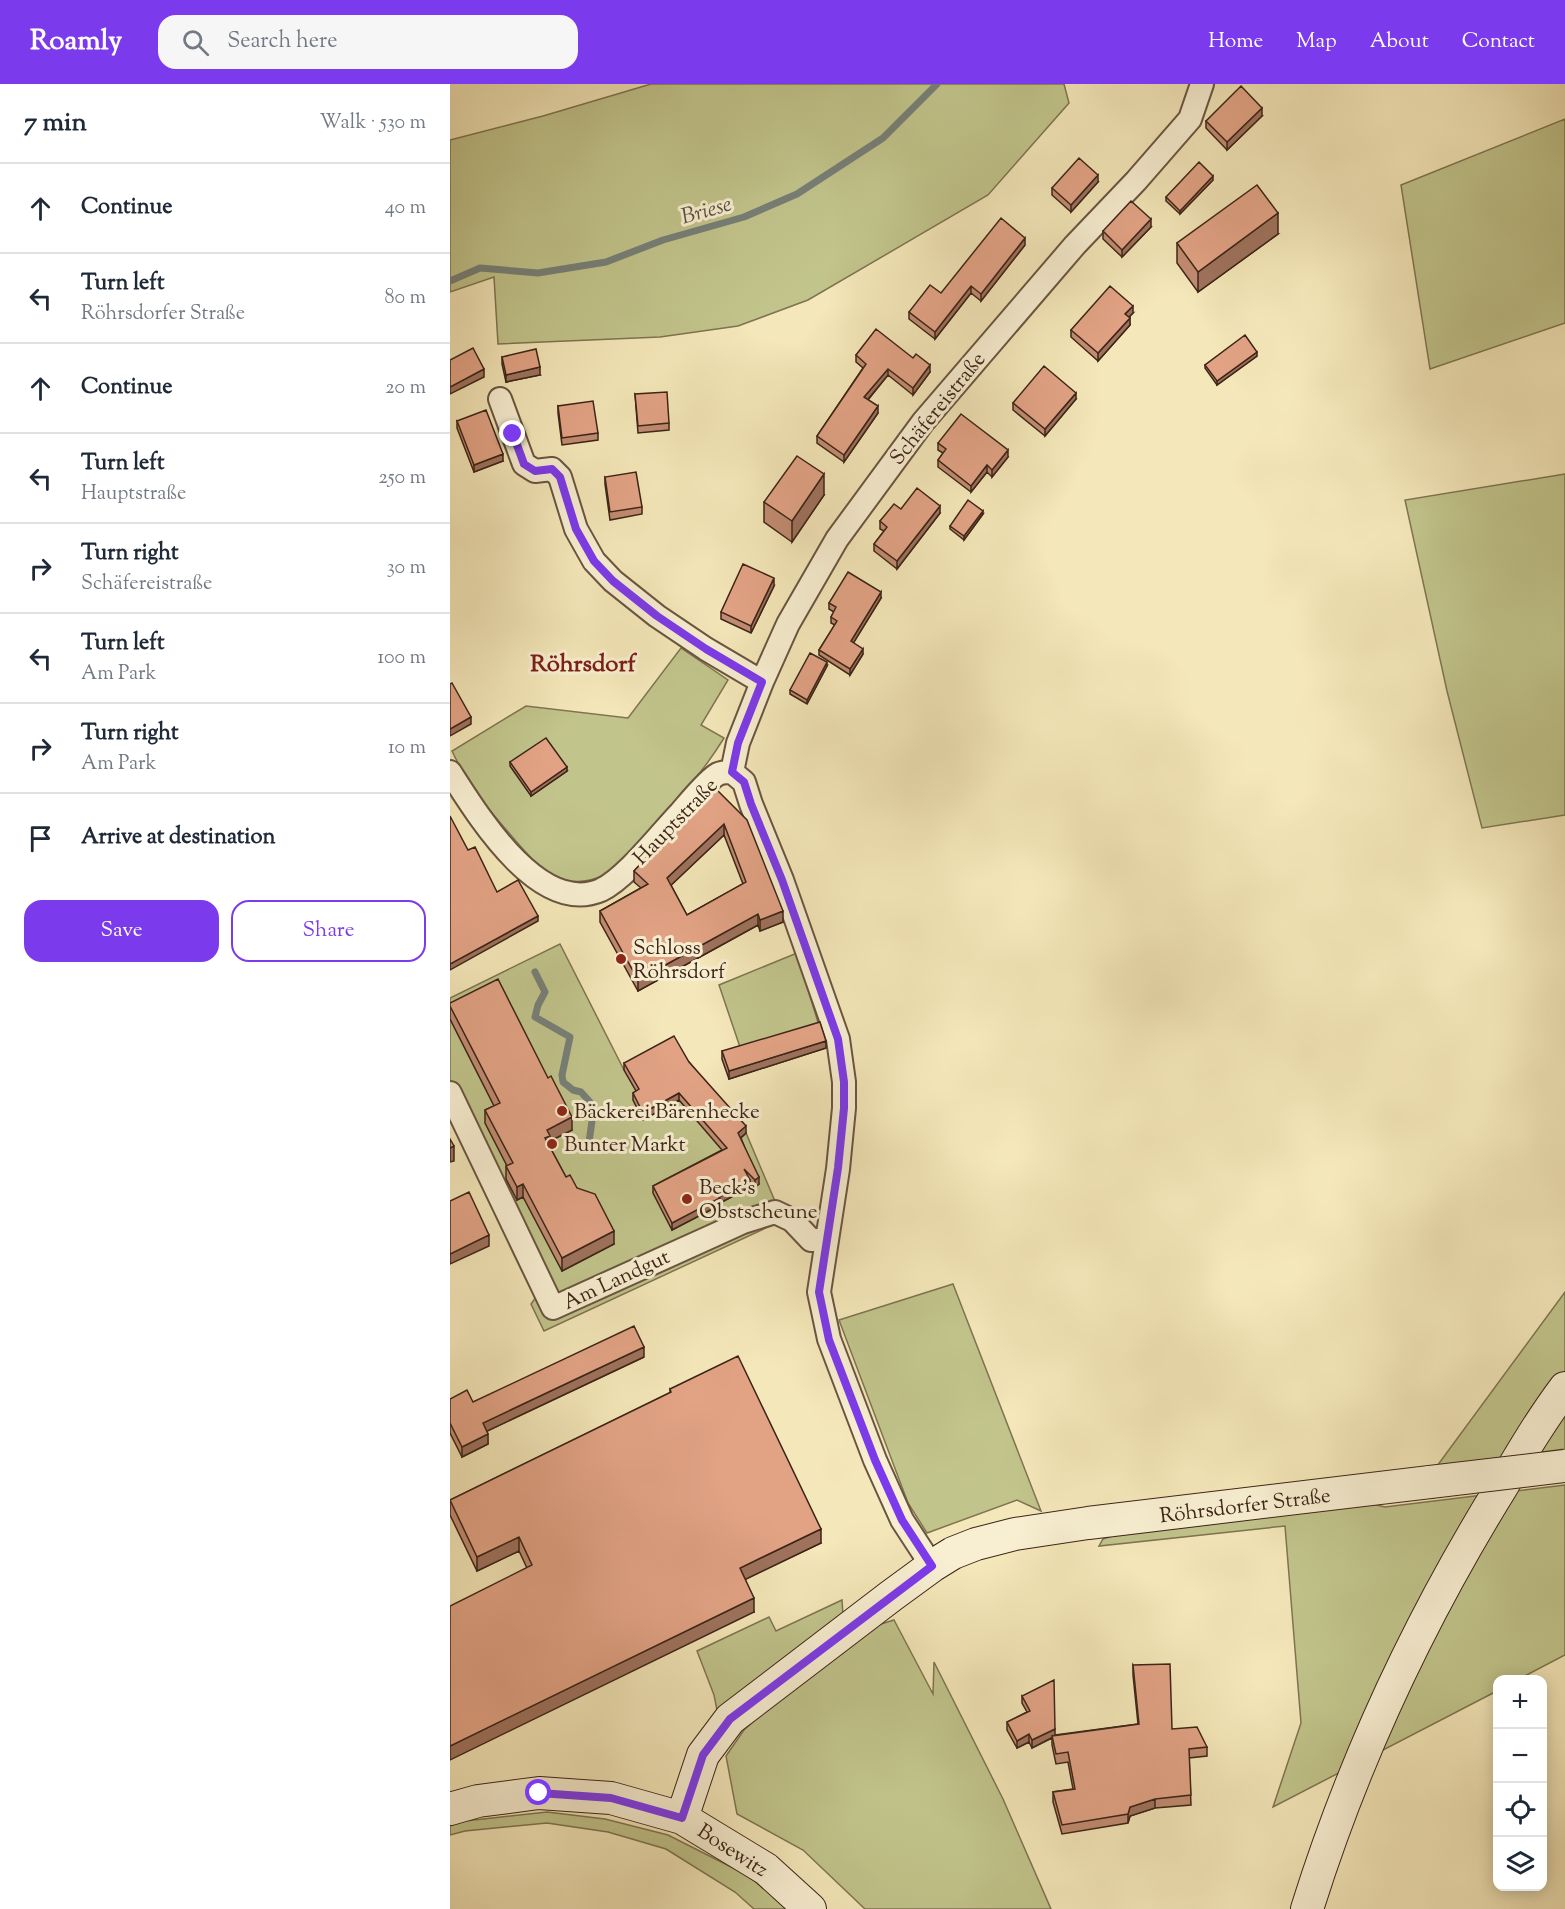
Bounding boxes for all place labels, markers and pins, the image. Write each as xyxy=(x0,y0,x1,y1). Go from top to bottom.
place label: Schloss Röhrsdorf xyxy=(633,934,727,988)
marker: Schloss Röhrsdorf xyxy=(614,952,628,966)
place label: Bäckerei Bärenhecke xyxy=(574,1098,760,1128)
marker: Bäckerei Bärenhecke xyxy=(555,1104,569,1118)
place label: Bunter Markt xyxy=(564,1131,686,1161)
marker: Bunter Markt xyxy=(545,1137,559,1151)
place label: Beck's Obstscheune xyxy=(699,1174,817,1228)
marker: Beck's Obstscheune xyxy=(680,1192,694,1206)

